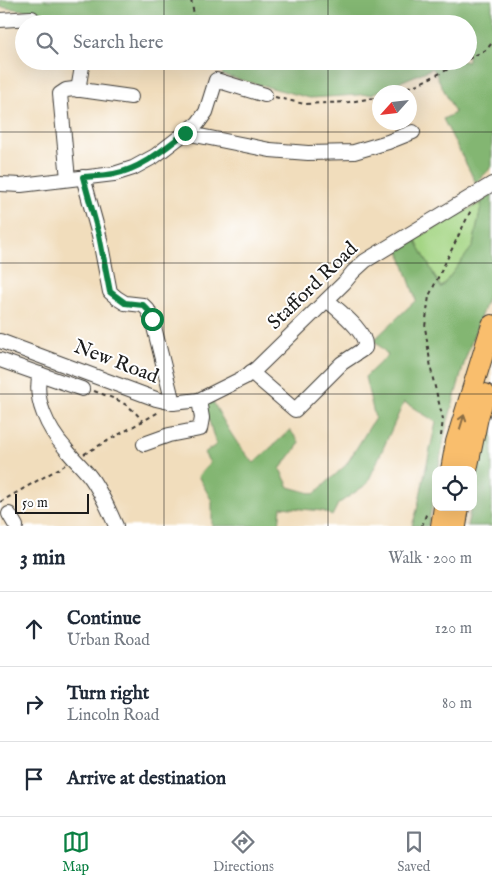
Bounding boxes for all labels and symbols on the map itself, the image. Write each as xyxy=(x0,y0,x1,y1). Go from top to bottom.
north arrow xyxy=(372,85,417,130)
route end xyxy=(174,122,197,145)
street label: Stafford Road xyxy=(263,237,364,335)
route start xyxy=(141,308,164,331)
street label: New Road xyxy=(70,334,162,390)
one-way arrow xyxy=(458,415,468,431)
scale bar xyxy=(15,491,89,514)

